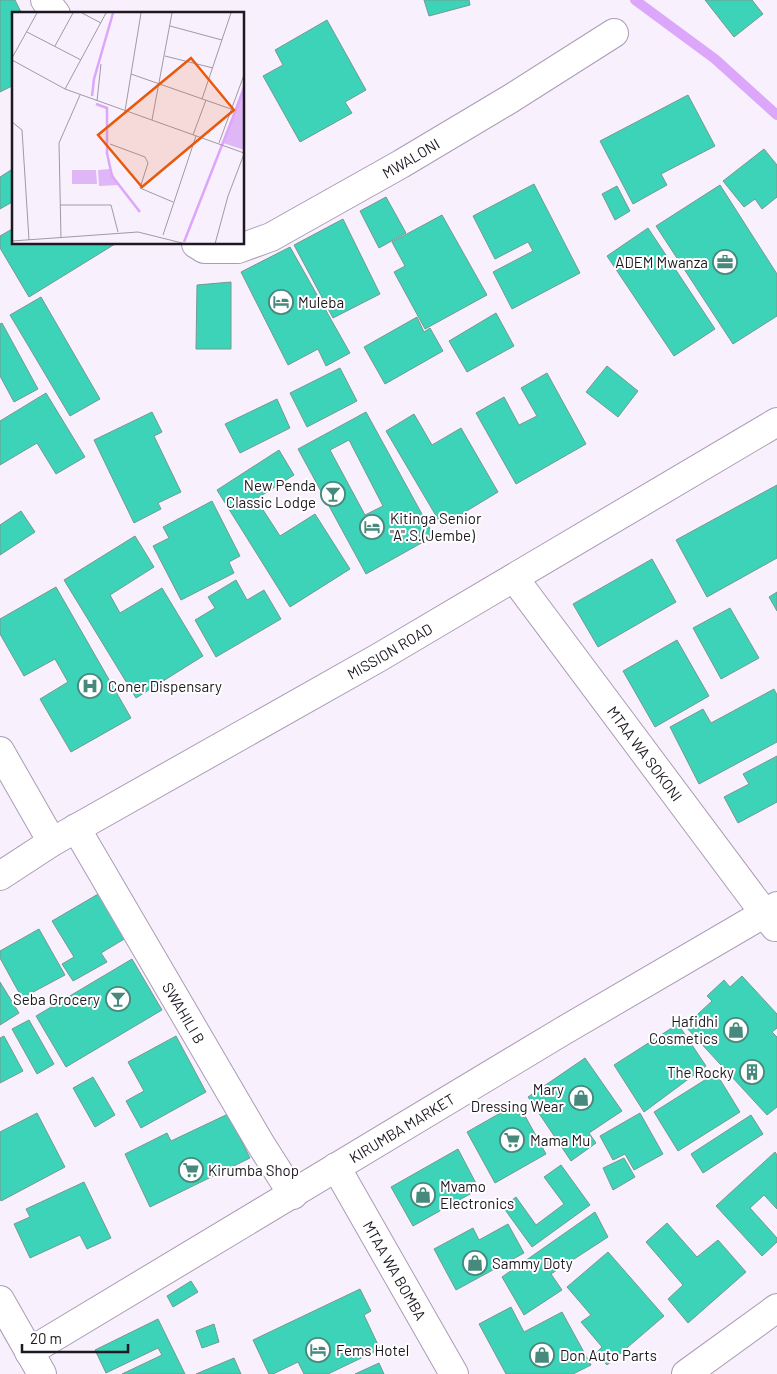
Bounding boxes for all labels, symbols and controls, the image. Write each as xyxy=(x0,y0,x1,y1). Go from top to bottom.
inset map xyxy=(12,12,245,245)
street label: MWALONI xyxy=(379,134,443,182)
office icon: ADEM Mwanza xyxy=(712,249,738,275)
place label: ADEM Mwanza xyxy=(615,253,708,271)
hotel icon: Muleba xyxy=(268,289,294,315)
place label: Muleba xyxy=(298,293,344,311)
place label: New Penda Classic Lodge xyxy=(226,476,316,511)
bar icon: New Penda Classic Lodge xyxy=(320,481,346,507)
place label: Kitinga Senior "A".S.(Jembe) xyxy=(390,509,482,544)
hotel icon: Kitinga Senior "A".S.(Jembe) xyxy=(359,514,385,540)
street label: MISSION ROAD xyxy=(344,619,435,683)
hospital icon: Coner Dispensary xyxy=(77,673,103,699)
place label: Coner Dispensary xyxy=(108,677,222,695)
street label: MTAA WA SOKONI xyxy=(604,702,686,805)
street label: SWAHILI B xyxy=(159,979,209,1047)
bar icon: Seba Grocery xyxy=(105,986,131,1012)
place label: Seba Grocery xyxy=(13,990,100,1008)
place label: Hafidhi Cosmetics xyxy=(649,1012,718,1047)
shop icon: Hafidhi Cosmetics xyxy=(723,1017,749,1043)
building icon: The Rocky xyxy=(739,1059,765,1085)
place label: The Rocky xyxy=(667,1063,734,1081)
place label: Mary Dressing Wear xyxy=(471,1080,565,1115)
shop icon: Mary Dressing Wear xyxy=(568,1085,594,1111)
street label: KIRUMBA MARKET xyxy=(346,1089,458,1166)
supermarket icon: Mama Mu xyxy=(499,1127,525,1153)
place label: Mama Mu xyxy=(530,1131,590,1149)
supermarket icon: Kirumba Shop xyxy=(178,1157,204,1183)
place label: Kirumba Shop xyxy=(208,1161,299,1179)
place label: Mvamo Electronics xyxy=(440,1177,514,1212)
shop icon: Mvamo Electronics xyxy=(410,1182,436,1208)
street label: MTAA WA BOMBA xyxy=(360,1218,430,1323)
shop icon: Sammy Doty xyxy=(462,1250,488,1276)
place label: Sammy Doty xyxy=(492,1254,573,1272)
scale bar xyxy=(22,1322,129,1354)
text: 20 m xyxy=(30,1329,62,1347)
hotel icon: Fems Hotel xyxy=(305,1337,331,1363)
place label: Fems Hotel xyxy=(336,1341,409,1359)
shop icon: Don Auto Parts xyxy=(529,1342,555,1368)
place label: Don Auto Parts xyxy=(560,1346,657,1364)

